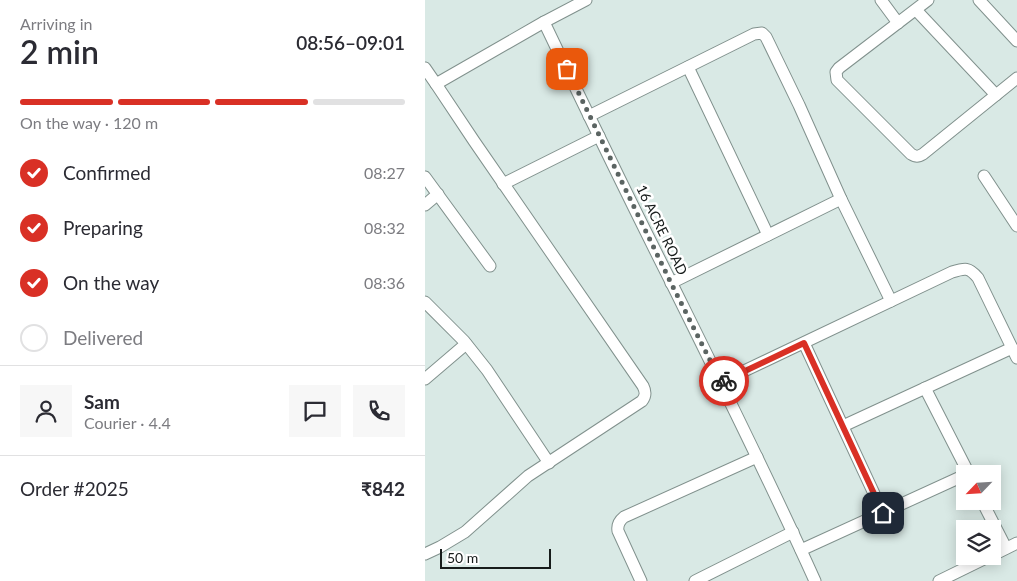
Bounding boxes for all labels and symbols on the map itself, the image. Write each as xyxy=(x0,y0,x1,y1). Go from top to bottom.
pin xyxy=(546,48,588,90)
street label: 16 ACRE ROAD xyxy=(633,182,692,278)
courier xyxy=(699,356,749,406)
north arrow xyxy=(956,465,1001,510)
pin xyxy=(862,492,904,534)
scale bar xyxy=(440,546,551,569)

